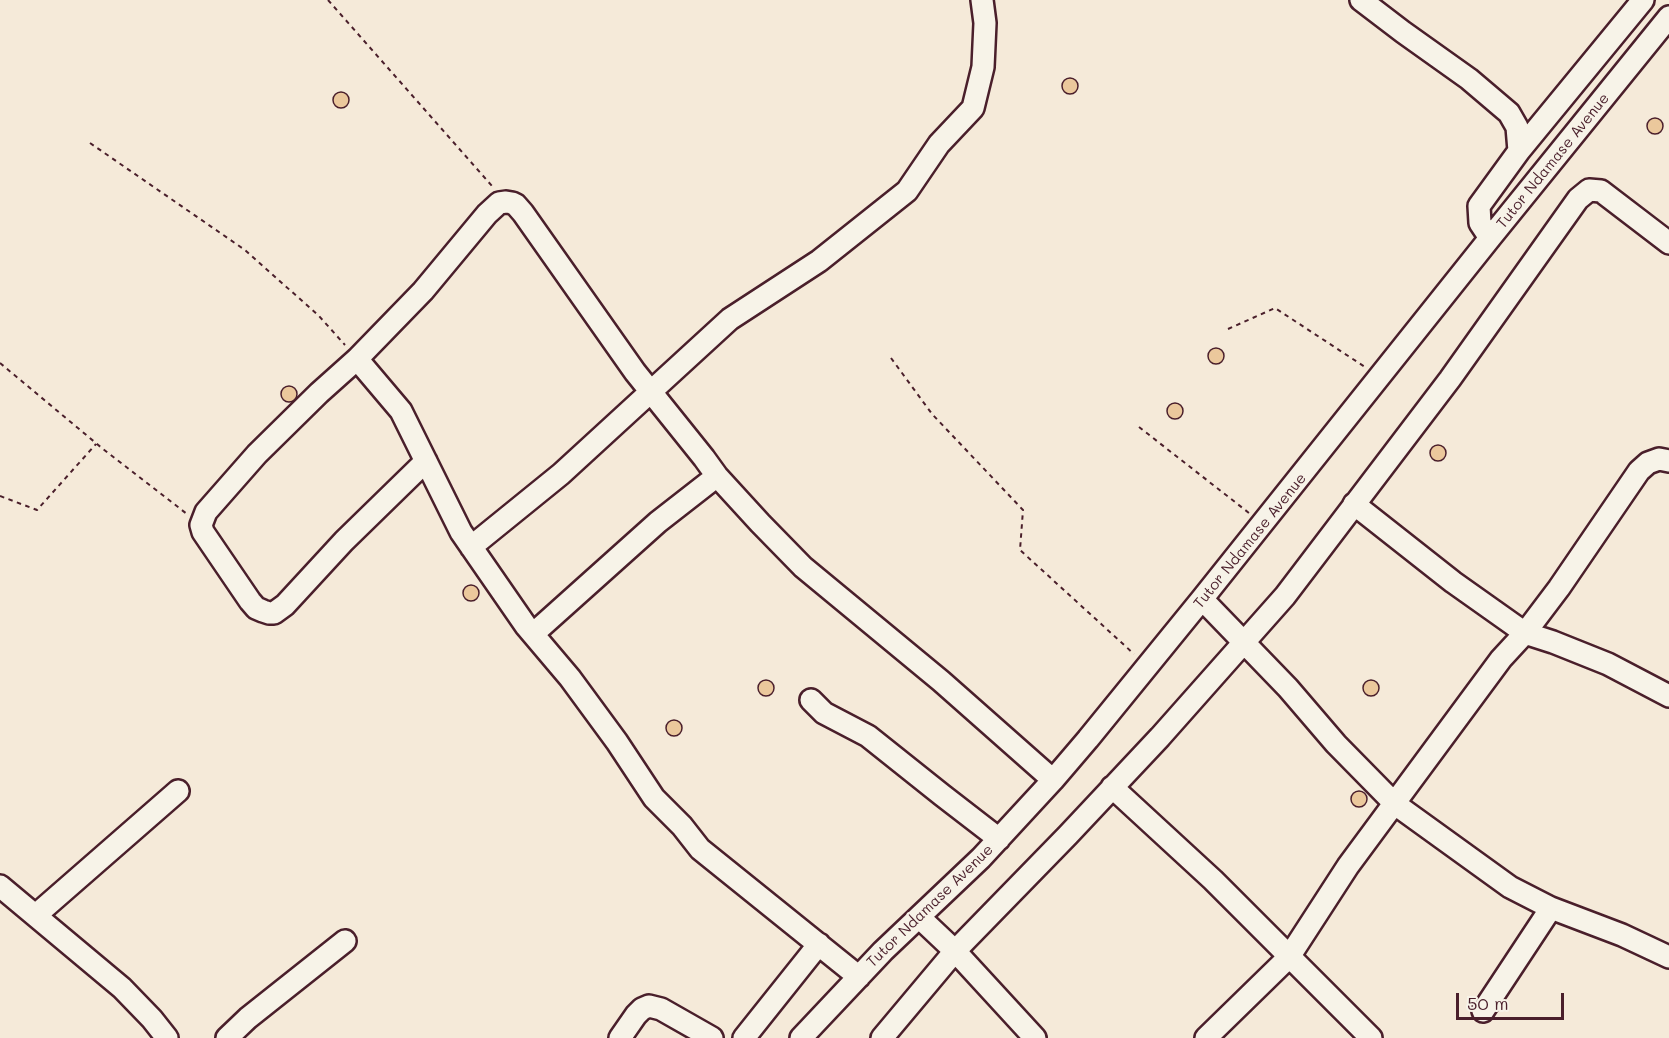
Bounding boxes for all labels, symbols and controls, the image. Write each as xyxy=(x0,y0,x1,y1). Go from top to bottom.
street label: Tutor Ndamase Avenue xyxy=(1493,90,1613,232)
street label: Tutor Ndamase Avenue xyxy=(1190,470,1310,612)
street label: Tutor Ndamase Avenue xyxy=(863,841,997,971)
scale bar xyxy=(1459,981,1567,1019)
text: 50 m xyxy=(1467,991,1509,1015)

